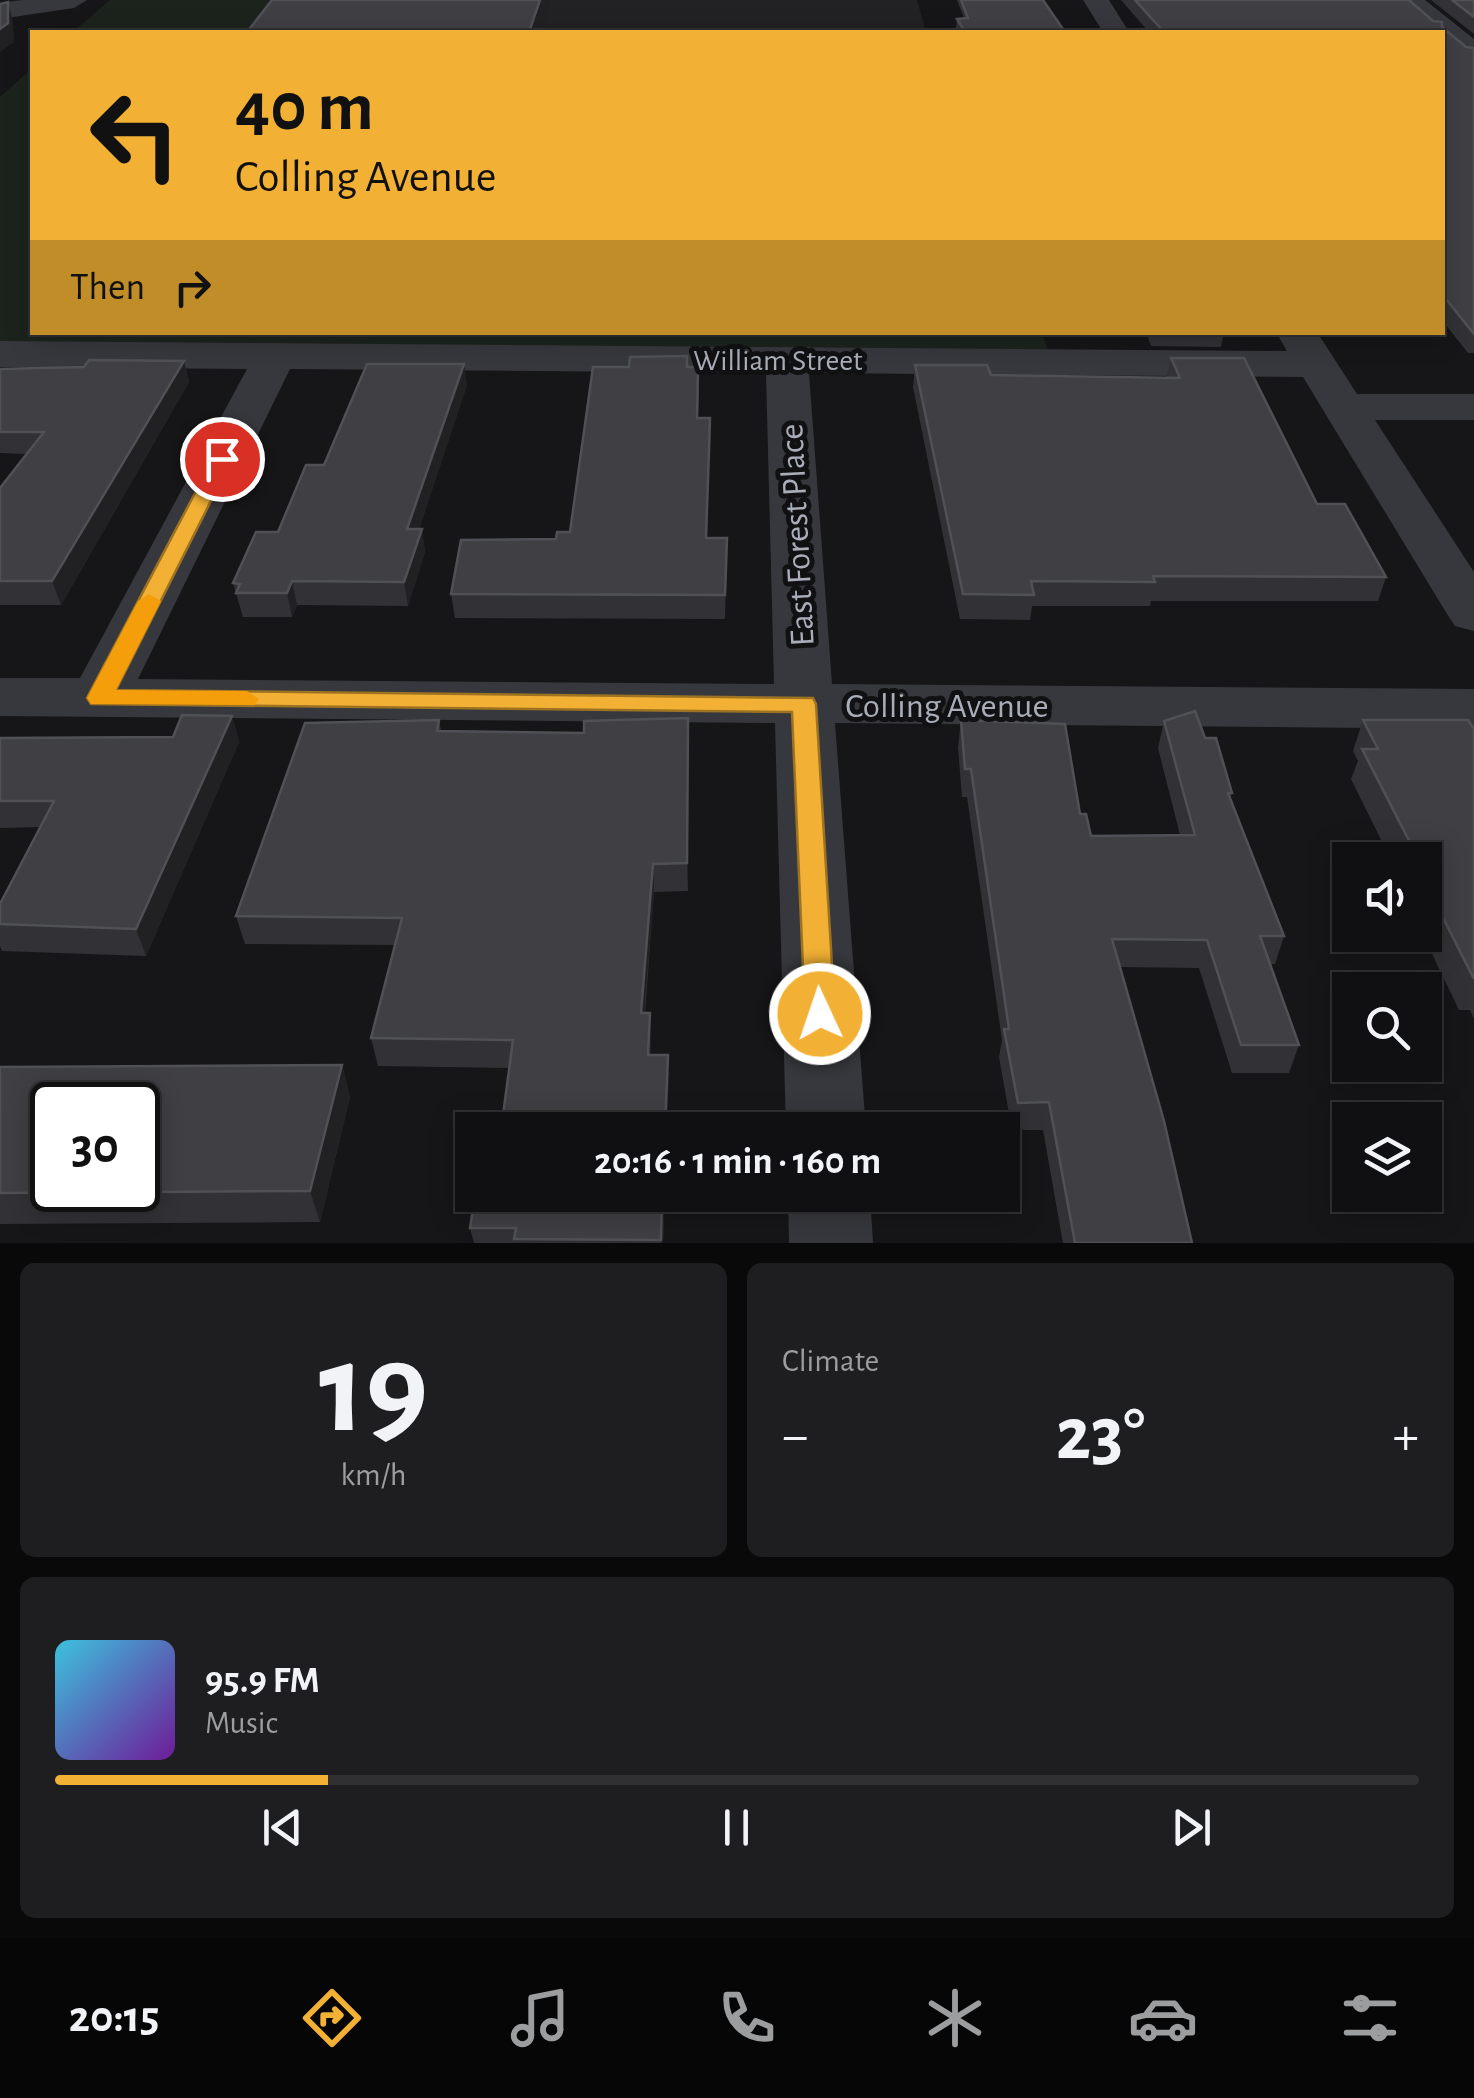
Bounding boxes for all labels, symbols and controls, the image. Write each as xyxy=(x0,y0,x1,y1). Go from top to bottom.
icon: left xyxy=(70,70,200,200)
text: 40 m xyxy=(235,73,374,143)
text: Colling Avenue xyxy=(235,155,496,200)
icon: right xyxy=(165,260,220,315)
text: Then xyxy=(70,269,145,307)
street label: William Street xyxy=(693,346,863,376)
pin xyxy=(180,417,265,502)
street label: East Forest Place xyxy=(774,423,821,647)
icon: arrive xyxy=(195,432,250,487)
street label: Colling Avenue xyxy=(845,689,1049,724)
map controls xyxy=(1332,842,1442,1212)
button: sound xyxy=(1332,842,1442,952)
position arrow xyxy=(768,962,872,1066)
button: search xyxy=(1332,972,1442,1082)
speed limit sign: 30 xyxy=(30,1082,160,1212)
button: layers xyxy=(1332,1102,1442,1212)
text: 20:16 · 1 min · 160 m xyxy=(594,1143,881,1181)
text: 19 xyxy=(319,1326,428,1456)
text: Climate xyxy=(782,1345,879,1377)
text: 23° xyxy=(1056,1398,1145,1473)
text: − xyxy=(782,1409,808,1464)
text: + xyxy=(1393,1409,1419,1464)
text: km/h xyxy=(340,1459,407,1491)
text: 95.9 FM xyxy=(205,1662,320,1700)
text: Music xyxy=(205,1707,278,1739)
icon: previous xyxy=(255,1800,310,1855)
icon: pause xyxy=(709,1800,764,1855)
icon: next xyxy=(1164,1800,1219,1855)
icon: directions xyxy=(297,1983,367,2053)
icon: music xyxy=(505,1983,575,2053)
icon: phone xyxy=(712,1983,782,2053)
icon: climate xyxy=(920,1983,990,2053)
icon: car xyxy=(1128,1983,1198,2053)
icon: filters xyxy=(1335,1983,1405,2053)
text: 20:15 xyxy=(69,1995,159,2040)

